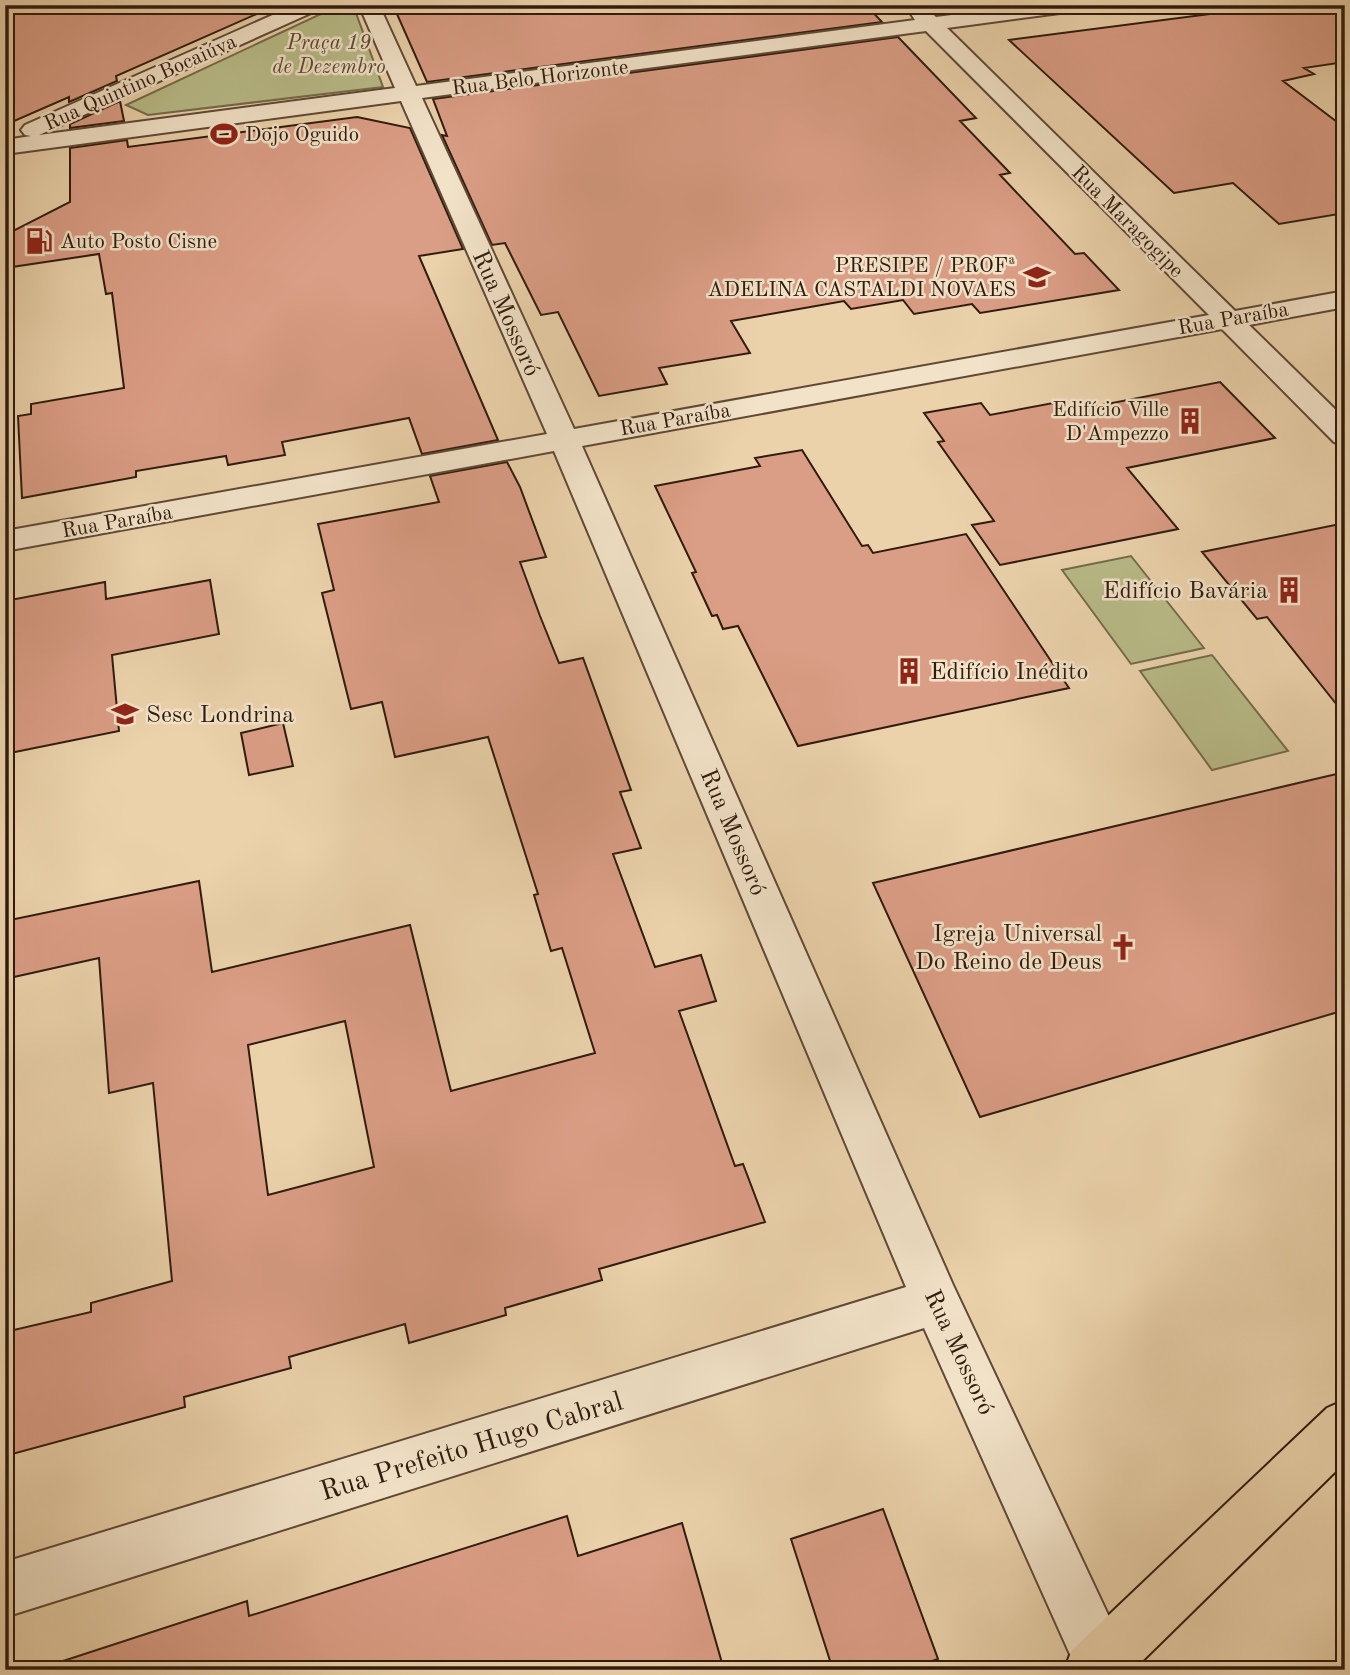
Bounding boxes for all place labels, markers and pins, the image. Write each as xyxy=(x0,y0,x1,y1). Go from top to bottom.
sports icon: Dojo Oguido xyxy=(209,119,239,149)
place label: Dojo Oguido xyxy=(245,125,359,146)
fuel station icon: Auto Posto Cisne xyxy=(24,226,54,256)
place label: Auto Posto Cisne xyxy=(60,232,217,253)
place label: PRESIPE / PROFª ADELINA CASTALDI NOVAES xyxy=(707,256,1016,301)
school or university icon: PRESIPE / PROFª ADELINA CASTALDI NOVAES xyxy=(1022,262,1052,292)
place label: Edifício Ville D'Ampezzo xyxy=(1052,400,1169,445)
building icon: Edifício Ville D'Ampezzo xyxy=(1175,406,1205,436)
building icon: Edifício Bavária xyxy=(1274,575,1304,605)
place label: Edifício Bavária xyxy=(1103,580,1268,604)
building icon: Edifício Inédito xyxy=(894,656,924,686)
place label: Edifício Inédito xyxy=(930,661,1088,685)
school or university icon: Sesc Londrina xyxy=(110,699,140,729)
place label: Sesc Londrina xyxy=(146,704,294,728)
place label: Igreja Universal Do Reino de Deus xyxy=(915,923,1102,975)
church icon: Igreja Universal Do Reino de Deus xyxy=(1108,932,1138,962)

